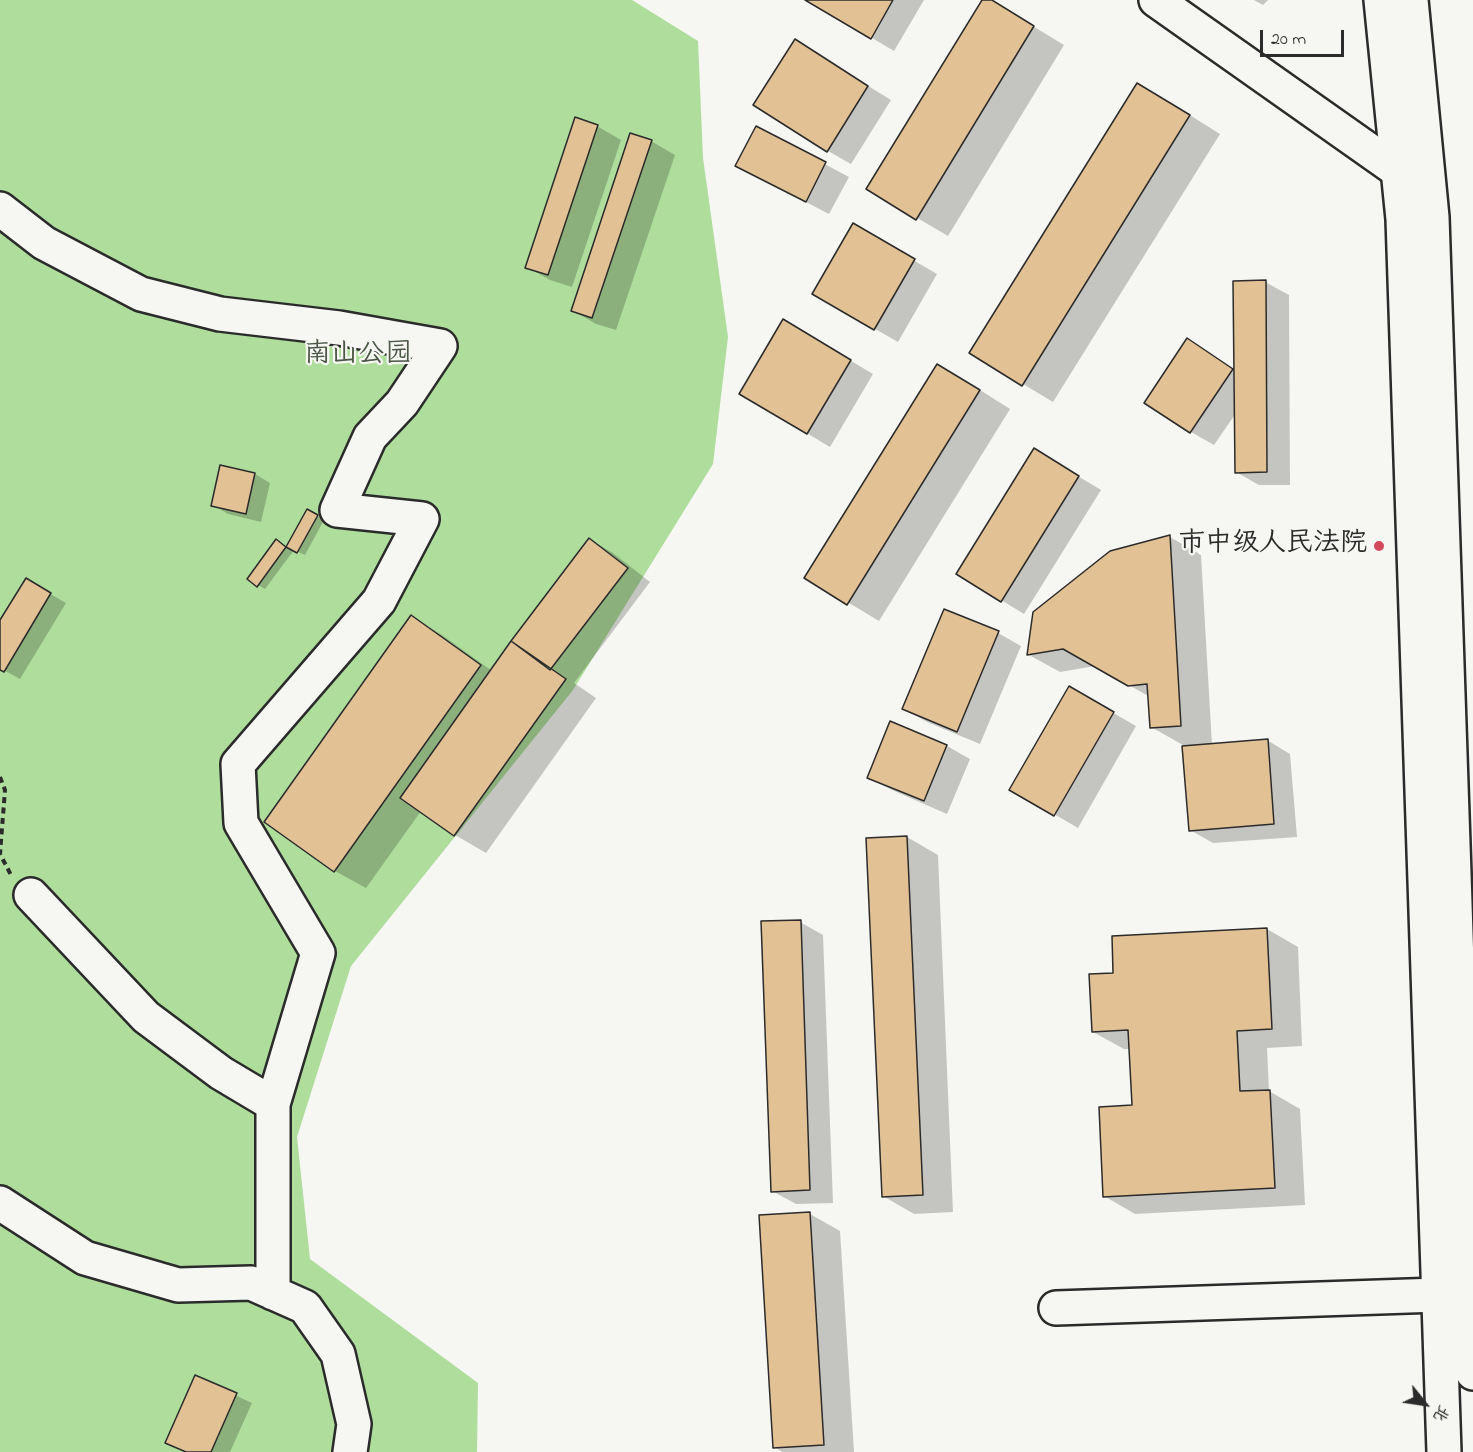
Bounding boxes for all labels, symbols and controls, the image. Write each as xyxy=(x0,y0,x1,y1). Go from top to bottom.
scale bar xyxy=(1263,18,1347,56)
text: 20 m xyxy=(1271,27,1306,53)
park label: 南山公园 xyxy=(304,341,412,373)
place label: 市中级人民法院 xyxy=(1178,530,1367,562)
marker: 市中级人民法院 xyxy=(1372,539,1386,553)
north arrow xyxy=(1395,1374,1455,1434)
text: 北 xyxy=(1426,1400,1455,1426)

